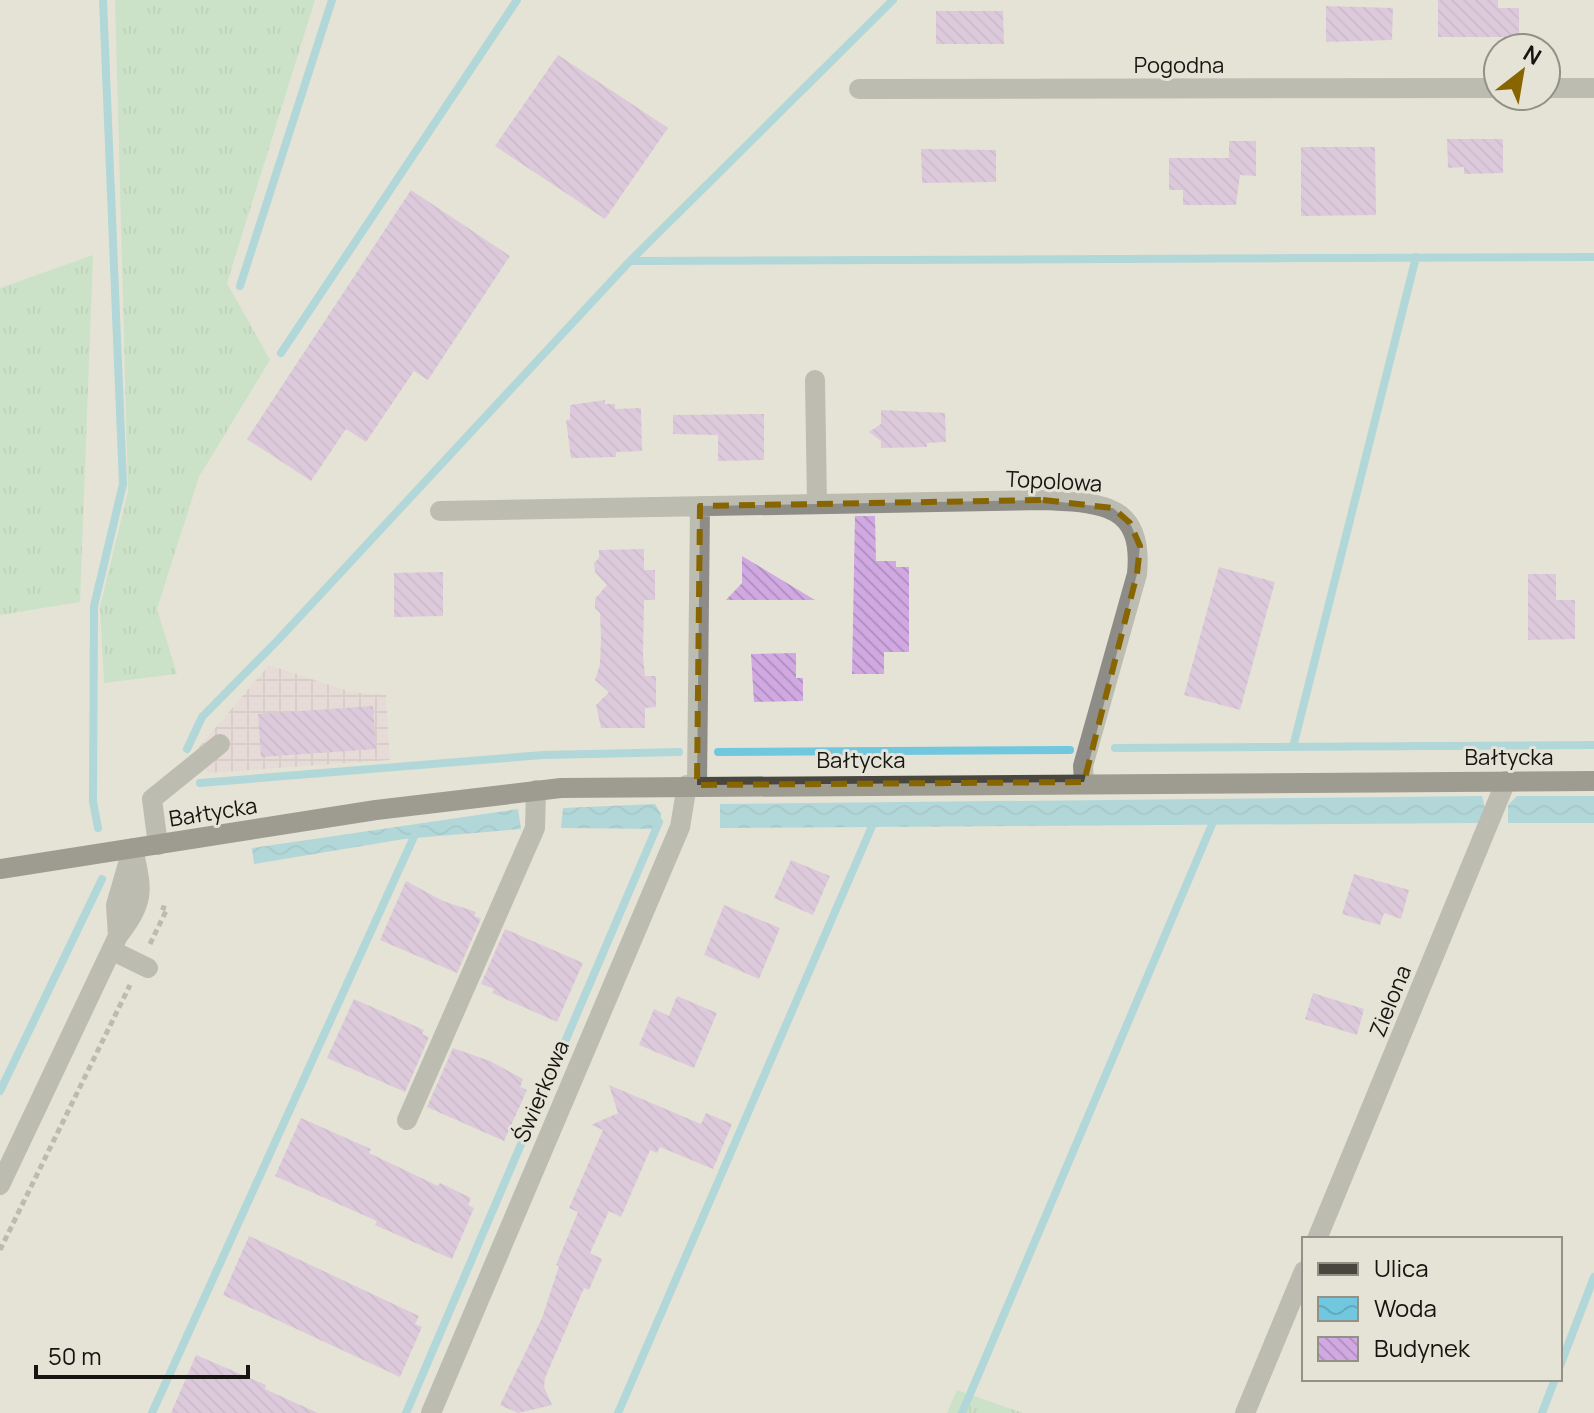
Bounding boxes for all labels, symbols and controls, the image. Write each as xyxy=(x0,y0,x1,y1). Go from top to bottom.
north arrow xyxy=(1482,32,1562,112)
text: N xyxy=(1518,38,1547,72)
street label: Pogodna xyxy=(1134,50,1224,80)
street label: Topolowa xyxy=(1005,463,1103,499)
street label: Bałtycka xyxy=(1465,742,1553,772)
street label: Bałtycka xyxy=(817,745,905,775)
street label: Bałtycka xyxy=(167,790,259,834)
street label: Zielona xyxy=(1362,961,1418,1041)
street label: Świerkowa xyxy=(506,1035,576,1147)
legend xyxy=(1302,1237,1562,1381)
text: Ulica xyxy=(1374,1251,1429,1284)
text: Woda xyxy=(1374,1291,1437,1324)
scale bar xyxy=(36,1329,248,1379)
text: Budynek xyxy=(1374,1331,1471,1364)
text: 50 m xyxy=(48,1339,102,1372)

